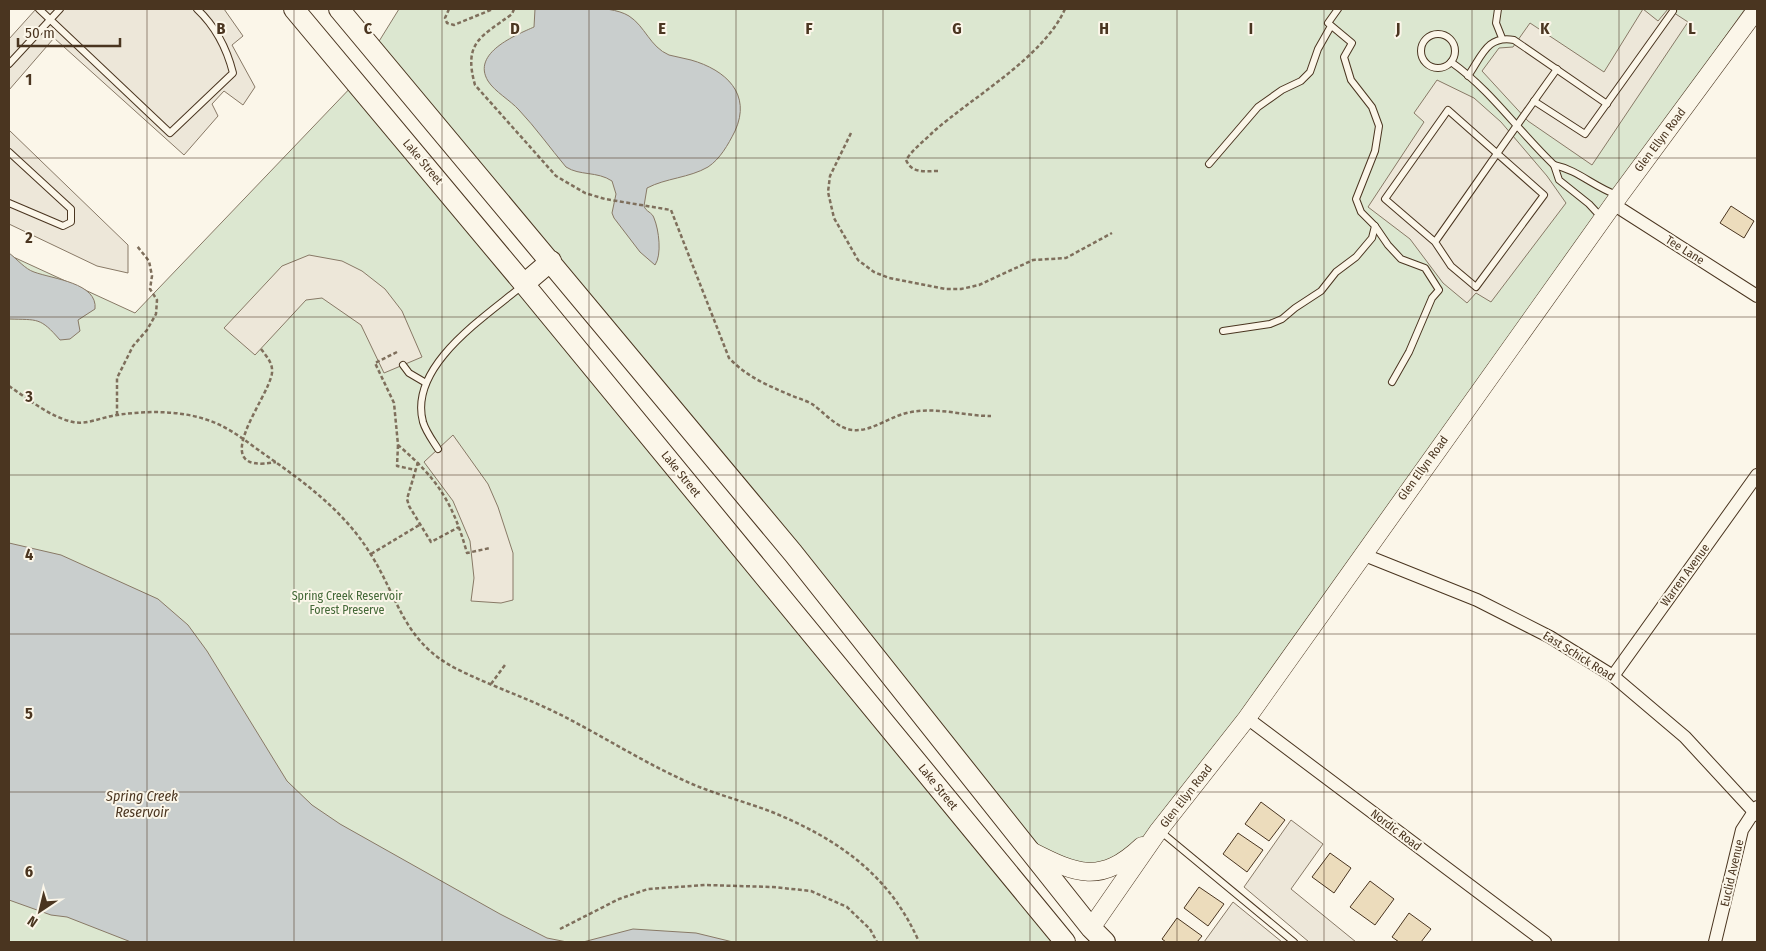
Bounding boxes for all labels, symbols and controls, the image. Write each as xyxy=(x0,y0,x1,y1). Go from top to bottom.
scale bar xyxy=(18,15,120,47)
text: B xyxy=(217,19,226,38)
text: C xyxy=(364,19,373,38)
text: D xyxy=(510,19,520,38)
text: E xyxy=(658,19,666,38)
text: F xyxy=(805,19,813,38)
text: G xyxy=(952,19,962,38)
text: H xyxy=(1099,19,1109,38)
text: I xyxy=(1249,19,1253,38)
text: J xyxy=(1395,19,1400,38)
text: K xyxy=(1540,19,1550,38)
text: L xyxy=(1688,19,1696,38)
text: 50 m xyxy=(25,24,55,42)
text: 1 xyxy=(26,70,32,89)
street label: Glen Ellyn Road xyxy=(1631,105,1689,175)
street label: Lake Street xyxy=(400,136,446,188)
text: 2 xyxy=(24,228,33,247)
street label: Tee Lane xyxy=(1663,233,1707,267)
text: 3 xyxy=(24,387,33,406)
street label: Glen Ellyn Road xyxy=(1395,433,1451,503)
street label: Lake Street xyxy=(658,448,704,500)
street label: Warren Avenue xyxy=(1658,541,1712,609)
text: 4 xyxy=(25,545,33,564)
park label: Spring Creek Reservoir Forest Preserve xyxy=(292,589,403,617)
street label: East Schick Road xyxy=(1541,628,1617,684)
text: 5 xyxy=(25,704,33,723)
street label: Lake Street xyxy=(915,761,961,813)
street label: Glen Ellyn Road xyxy=(1157,762,1215,830)
water label: Spring Creek Reservoir xyxy=(105,788,178,821)
street label: Nordic Road xyxy=(1368,806,1424,854)
street label: Euclid Avenue xyxy=(1717,838,1747,908)
text: 6 xyxy=(25,862,33,881)
north arrow xyxy=(15,886,65,936)
text: N xyxy=(25,912,41,931)

